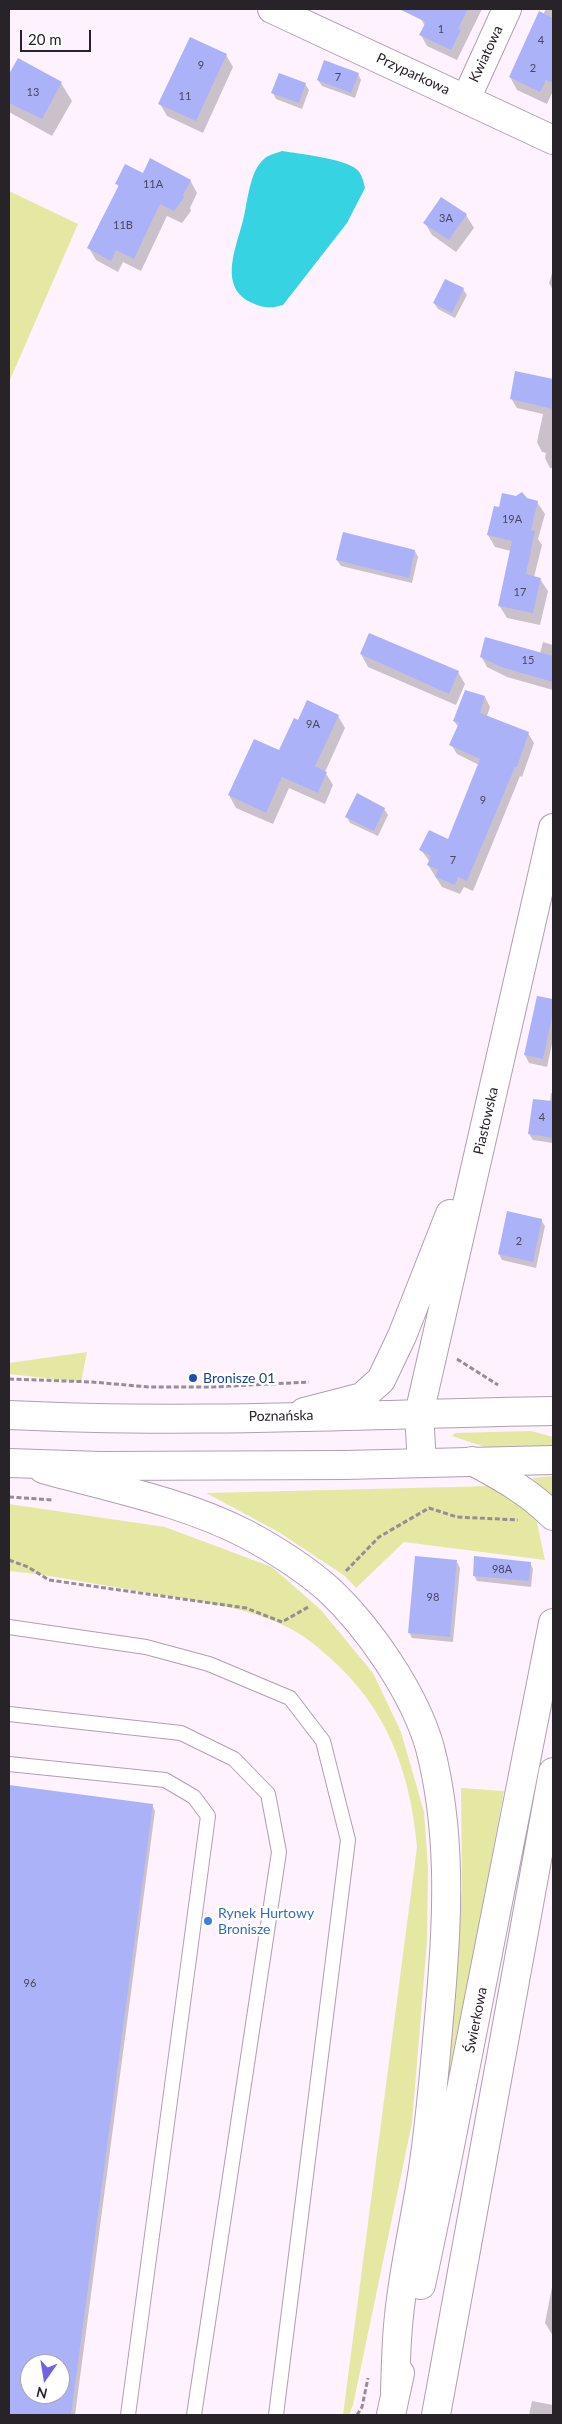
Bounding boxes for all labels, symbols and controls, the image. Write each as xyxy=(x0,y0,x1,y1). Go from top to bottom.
scale bar xyxy=(22,20,94,52)
house number: 1 xyxy=(438,22,444,36)
street label: Kwiatowa xyxy=(466,23,506,85)
text: 20 m xyxy=(28,30,62,48)
house number: 4 xyxy=(538,33,544,47)
street label: Przyparkowa xyxy=(374,50,452,98)
house number: 9 xyxy=(198,58,204,72)
house number: 2 xyxy=(530,61,536,75)
house number: 7 xyxy=(335,70,341,84)
house number: 13 xyxy=(27,85,39,99)
house number: 11 xyxy=(179,89,191,103)
house number: 11A xyxy=(143,177,163,191)
house number: 3A xyxy=(439,211,453,225)
house number: 11B xyxy=(113,218,133,232)
house number: 19A xyxy=(502,512,522,526)
house number: 17 xyxy=(514,585,526,599)
house number: 15 xyxy=(522,653,534,667)
house number: 9A xyxy=(306,717,320,731)
house number: 9 xyxy=(480,793,486,807)
house number: 7 xyxy=(450,853,456,867)
street label: Piastowska xyxy=(470,1086,502,1156)
house number: 4 xyxy=(539,1110,545,1124)
house number: 2 xyxy=(516,1234,522,1248)
place label: Bronisze 01 xyxy=(203,1370,275,1386)
marker: Bronisze 01 xyxy=(187,1372,199,1384)
street label: Poznańska xyxy=(248,1407,314,1425)
house number: 98A xyxy=(492,1562,512,1576)
house number: 98 xyxy=(427,1590,439,1604)
place label: Rynek Hurtowy Bronisze xyxy=(218,1905,314,1938)
marker: Rynek Hurtowy Bronisze xyxy=(202,1915,214,1927)
house number: 96 xyxy=(24,1976,36,1990)
street label: Świerkowa xyxy=(461,1986,491,2054)
north arrow xyxy=(20,2354,70,2404)
text: N xyxy=(35,2384,49,2403)

